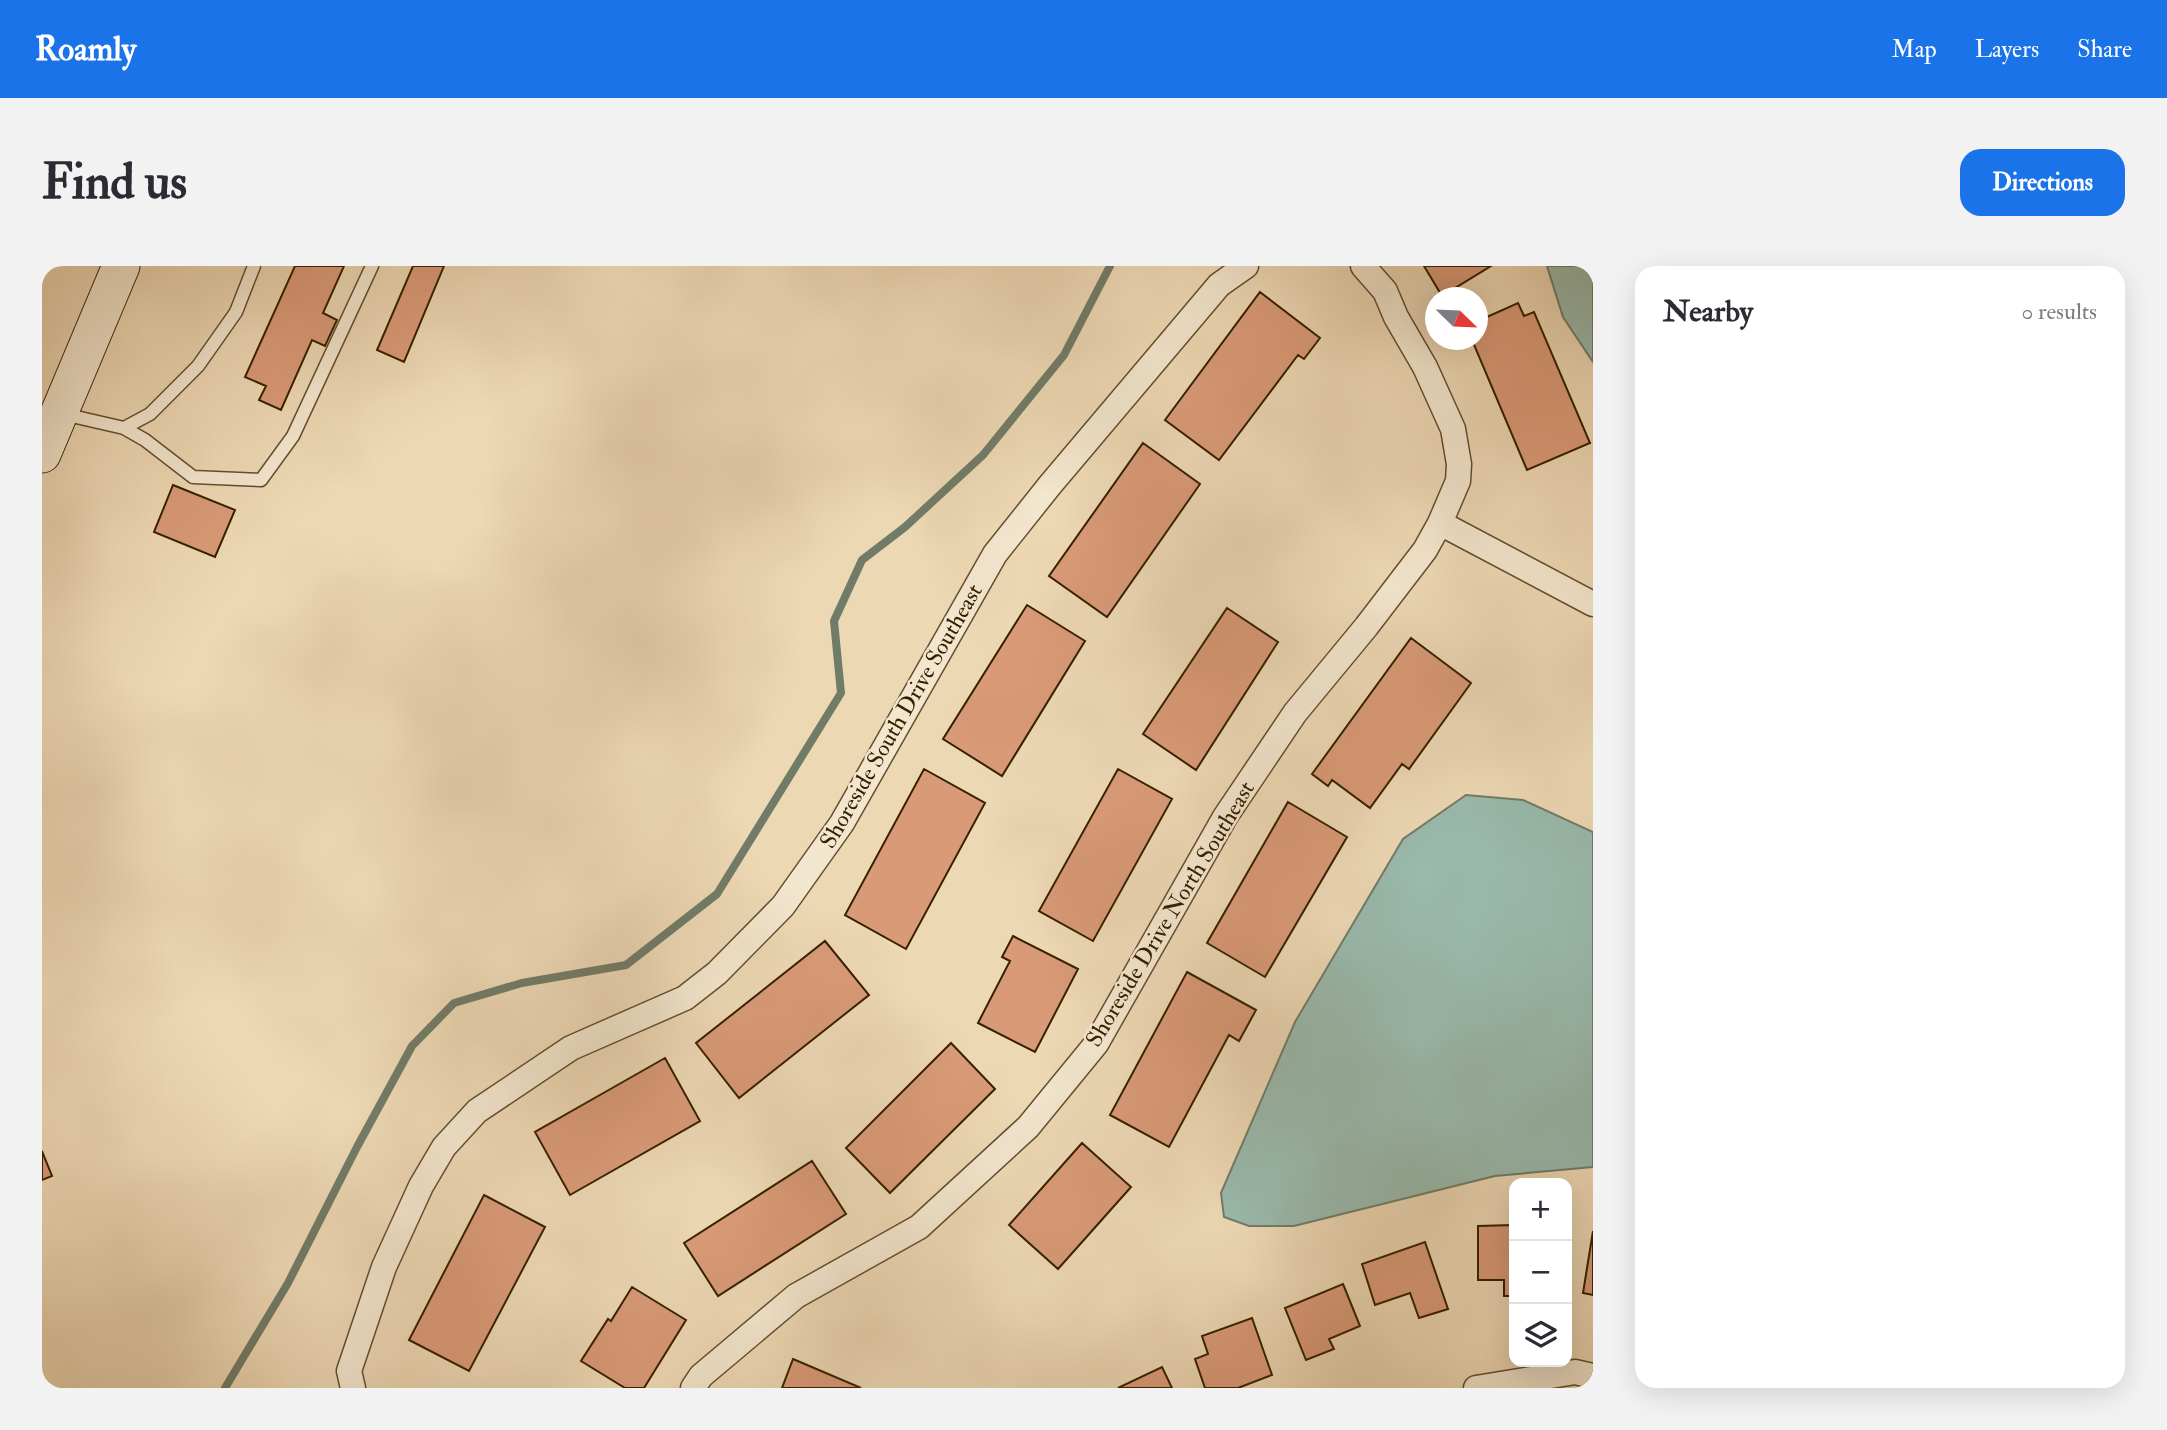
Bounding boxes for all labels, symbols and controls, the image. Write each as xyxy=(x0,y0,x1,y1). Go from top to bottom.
text: Roamly xyxy=(35,29,136,70)
text: Map xyxy=(1892,34,1937,65)
text: Layers xyxy=(1975,34,2039,65)
text: Share xyxy=(2077,34,2132,65)
button: Directions xyxy=(1960,149,2125,216)
text: Find us xyxy=(42,152,187,213)
north arrow xyxy=(1425,287,1488,350)
text: Nearby xyxy=(1663,293,1753,330)
text: 0 results xyxy=(2021,297,2097,326)
street label: Shoreside South Drive Southeast xyxy=(813,578,989,854)
street label: Shoreside Drive North Southeast xyxy=(1079,776,1261,1052)
map controls xyxy=(1509,1178,1572,1367)
button: + xyxy=(1509,1178,1572,1241)
button: − xyxy=(1509,1241,1572,1304)
button: layers xyxy=(1509,1304,1572,1367)

